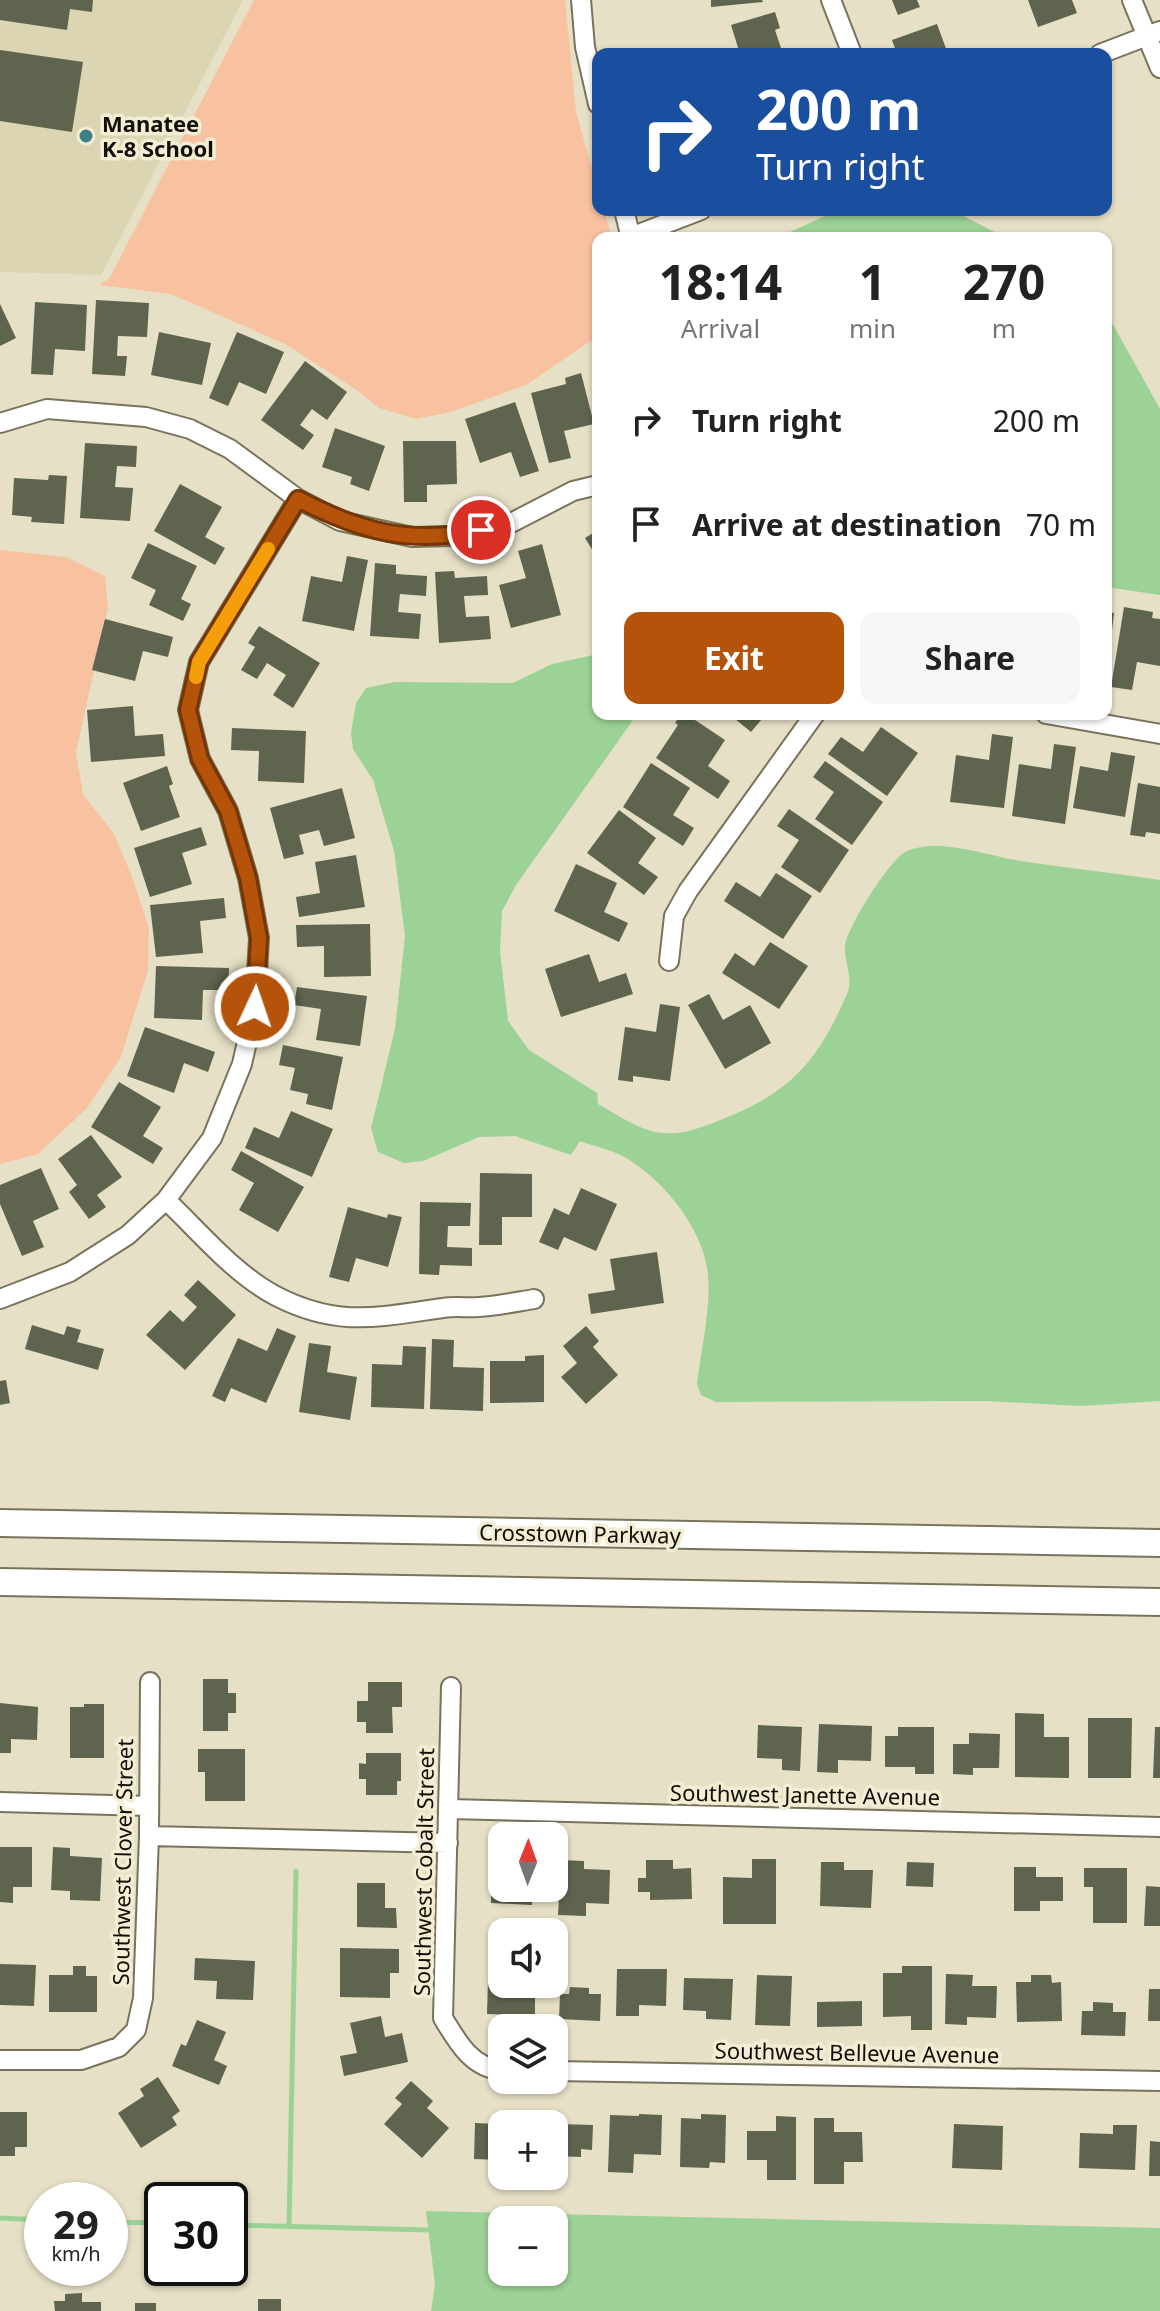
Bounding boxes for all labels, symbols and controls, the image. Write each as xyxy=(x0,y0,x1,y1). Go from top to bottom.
text: 200 m xyxy=(756,70,921,146)
icon: right xyxy=(624,80,728,184)
place label: Manatee K-8 School xyxy=(102,108,214,163)
marker: Manatee K-8 School xyxy=(77,127,95,145)
text: Turn right xyxy=(756,142,924,191)
text: 18:14 xyxy=(659,249,782,314)
text: 1 xyxy=(859,249,886,314)
text: 270 xyxy=(963,249,1045,314)
text: Arrival xyxy=(681,310,760,346)
text: min xyxy=(849,310,896,346)
text: m xyxy=(992,310,1016,346)
icon: right xyxy=(624,398,668,442)
text: Turn right xyxy=(692,400,842,441)
text: 200 m xyxy=(993,400,1080,441)
pin xyxy=(447,496,515,564)
icon: arrive xyxy=(624,502,668,546)
text: Arrive at destination xyxy=(692,504,1002,545)
text: 70 m xyxy=(1026,504,1096,545)
icon: arrive xyxy=(459,508,503,552)
button: Exit xyxy=(624,612,844,704)
button: Share xyxy=(860,612,1080,704)
position arrow xyxy=(213,965,297,1049)
street label: Crosstown Parkway xyxy=(479,1516,682,1550)
street label: Southwest Clover Street xyxy=(105,1738,139,1986)
street label: Southwest Cobalt Street xyxy=(406,1748,440,1996)
street label: Southwest Janette Avenue xyxy=(670,1777,940,1811)
north arrow xyxy=(488,1822,568,1902)
map controls xyxy=(488,1822,568,2286)
button: sound xyxy=(488,1918,568,1998)
button: layers xyxy=(488,2014,568,2094)
street label: Southwest Bellevue Avenue xyxy=(714,2035,1000,2069)
button: + xyxy=(488,2110,568,2190)
speed limit sign: 30 xyxy=(144,2182,248,2286)
text: 29 xyxy=(53,2196,99,2251)
button: − xyxy=(488,2206,568,2286)
text: km/h xyxy=(51,2240,101,2267)

